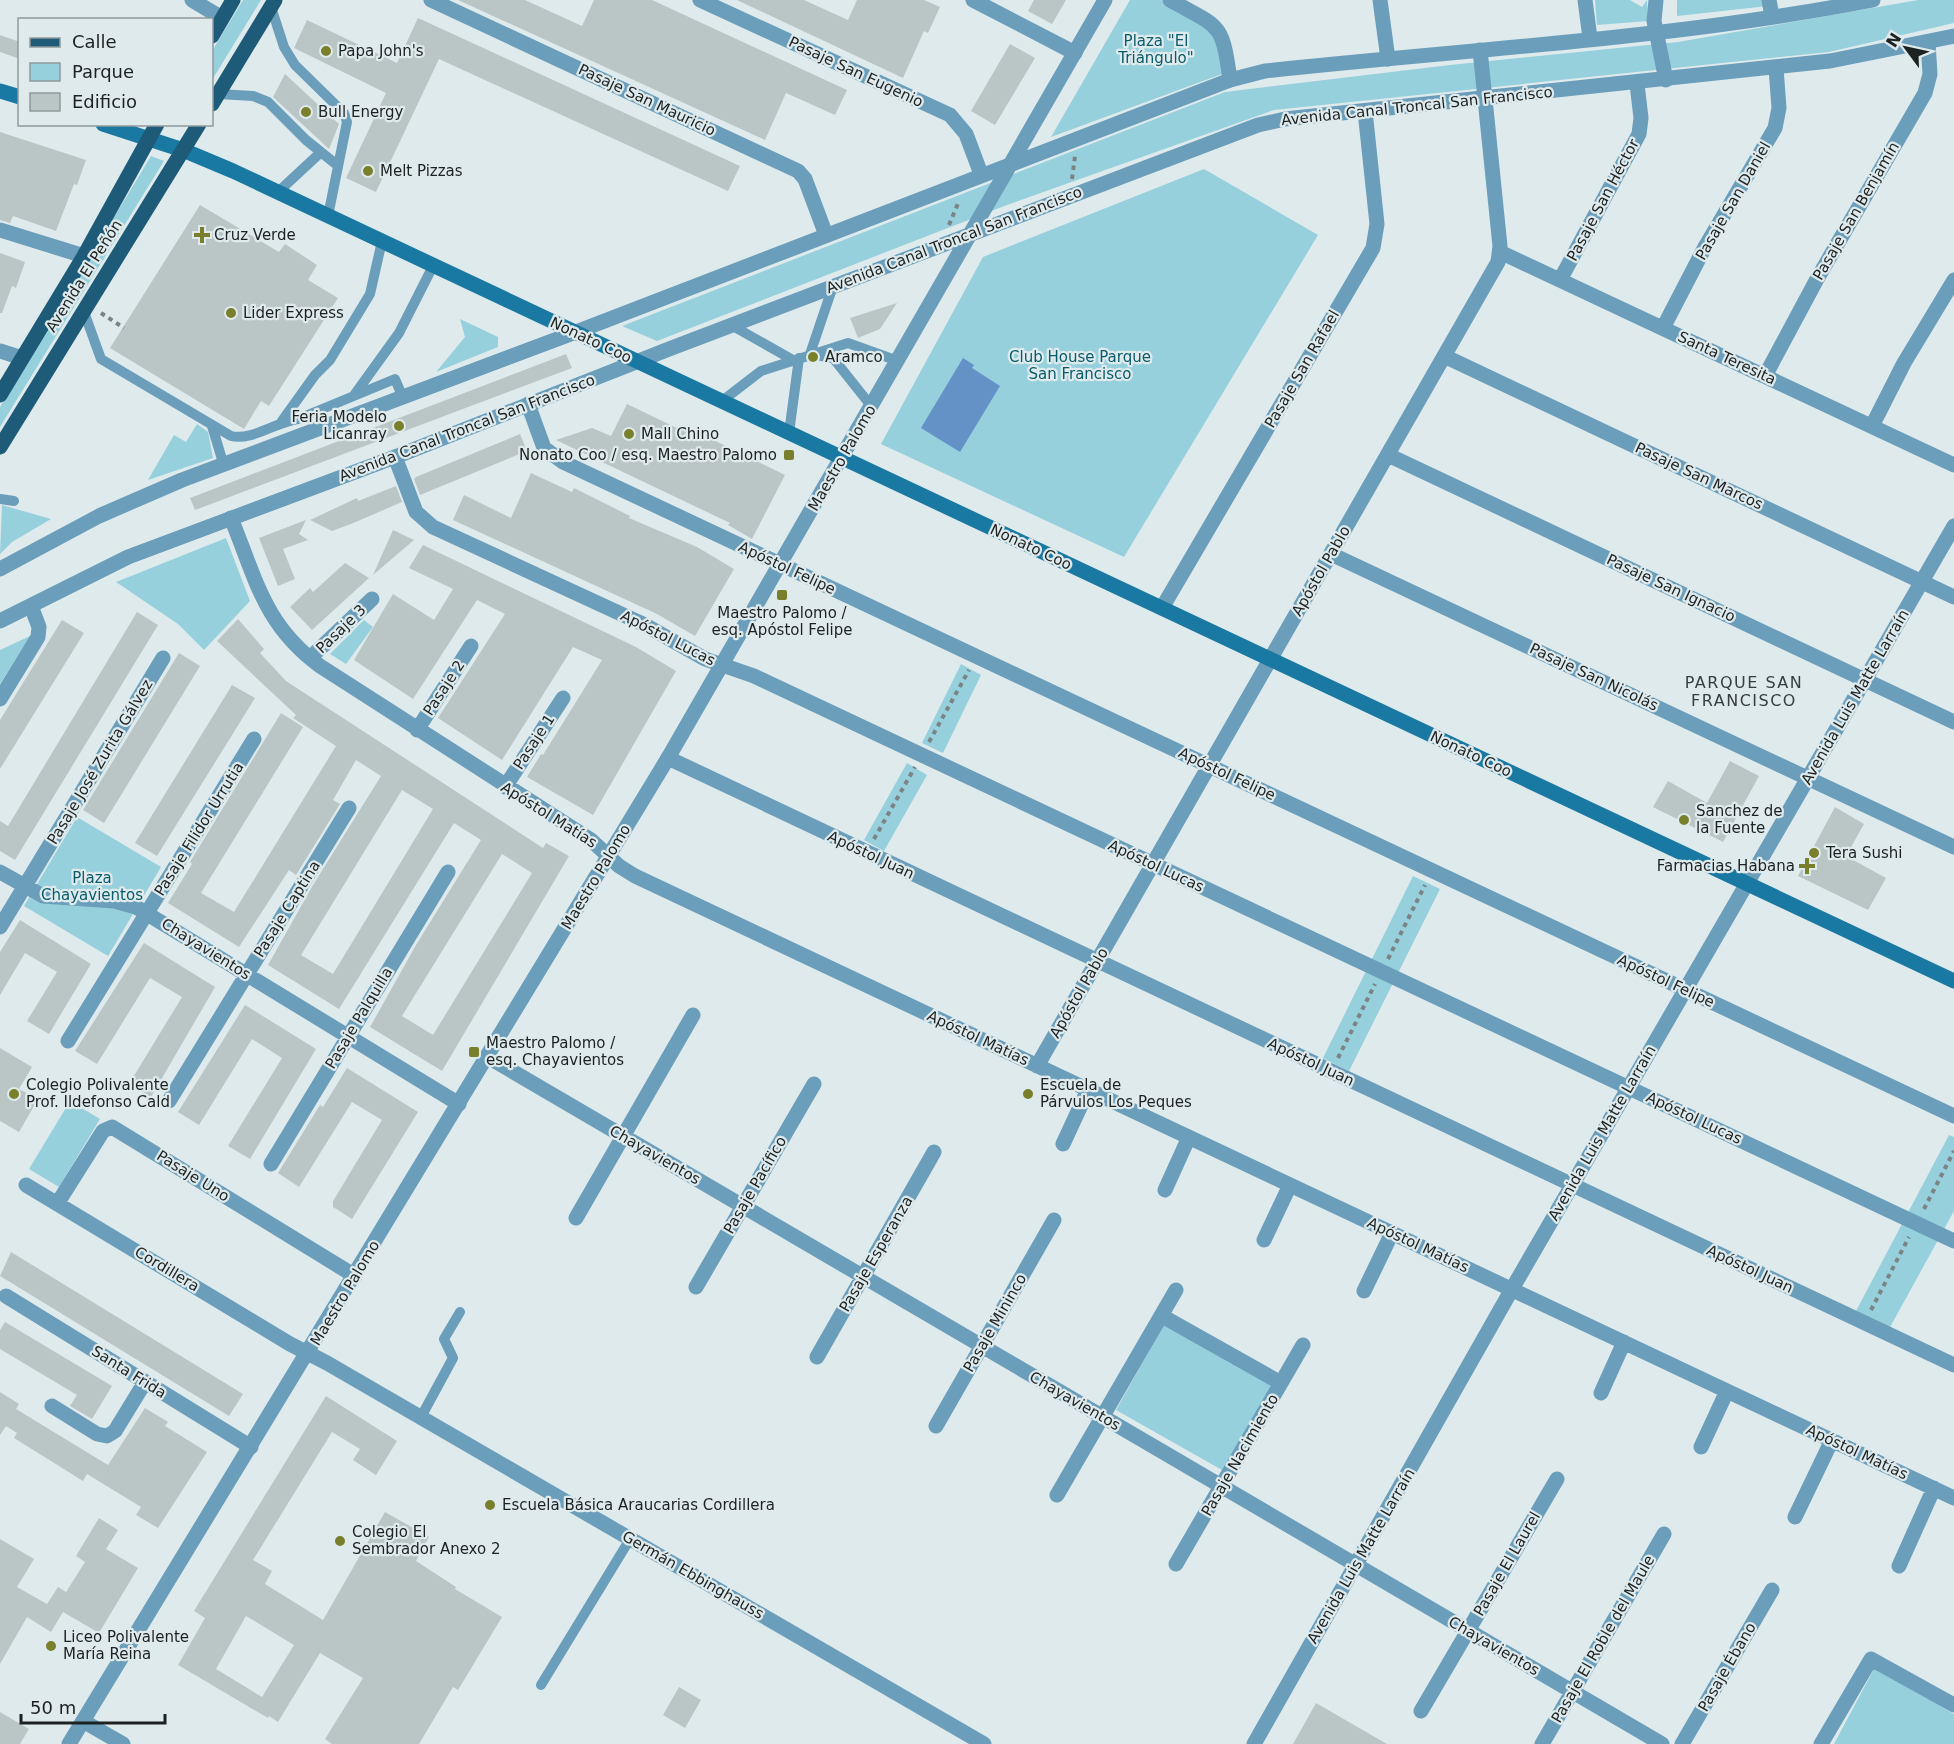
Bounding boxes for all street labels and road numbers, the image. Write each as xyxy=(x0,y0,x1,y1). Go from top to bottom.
street label: Pasaje San Eugenio xyxy=(786,33,926,111)
street label: Pasaje San Mauricio xyxy=(576,60,718,140)
street label: Avenida Canal Troncal San Francisco xyxy=(1280,83,1554,129)
street label: Pasaje San Héctor xyxy=(1563,135,1643,264)
street label: Pasaje San Daniel xyxy=(1692,139,1774,263)
street label: Pasaje San Benjamín xyxy=(1809,139,1903,283)
street label: Avenida Canal Troncal San Francisco xyxy=(823,183,1085,297)
street label: Avenida El Peñón xyxy=(42,217,126,335)
street label: Pasaje San Rafael xyxy=(1261,307,1343,431)
street label: Nonato Coo xyxy=(547,313,635,367)
street label: Santa Teresita xyxy=(1675,327,1779,389)
street label: Avenida Canal Troncal San Francisco xyxy=(336,371,598,485)
street label: Maestro Palomo xyxy=(804,402,880,514)
street label: Pasaje San Marcos xyxy=(1632,438,1766,514)
street label: Nonato Coo xyxy=(987,520,1075,574)
street label: Apóstol Pablo xyxy=(1288,523,1354,619)
street label: Apóstol Felipe xyxy=(736,538,838,598)
street label: Pasaje San Ignacio xyxy=(1604,550,1738,626)
street label: Pasaje 3 xyxy=(312,601,370,657)
street label: Apóstol Lucas xyxy=(618,606,718,670)
street label: Avenida Luis Matte Larraín xyxy=(1797,606,1913,788)
street label: Pasaje San Nicolás xyxy=(1527,639,1661,715)
street label: Pasaje 2 xyxy=(419,657,469,719)
street label: Pasaje José Zurita Gálvez xyxy=(44,676,156,848)
street label: Pasaje 1 xyxy=(509,711,559,773)
street label: Nonato Coo xyxy=(1427,727,1515,781)
street label: Apóstol Felipe xyxy=(1176,744,1278,804)
street label: Pasaje Filidor Urrutia xyxy=(151,759,247,899)
street label: Apóstol Matías xyxy=(498,778,601,852)
street label: Maestro Palomo xyxy=(557,821,635,933)
street label: Apóstol Juan xyxy=(825,827,917,883)
street label: Apóstol Lucas xyxy=(1105,836,1207,896)
street label: Pasaje Captina xyxy=(250,857,324,961)
street label: Chayavientos xyxy=(158,914,254,984)
street label: Apóstol Pablo xyxy=(1046,945,1112,1041)
street label: Apóstol Felipe xyxy=(1615,951,1717,1011)
street label: Pasaje Palquilla xyxy=(322,964,396,1072)
street label: Apóstol Matías xyxy=(924,1007,1032,1069)
street label: Apóstol Juan xyxy=(1265,1034,1357,1090)
street label: Avenida Luis Matte Larraín xyxy=(1544,1042,1660,1224)
street label: Apóstol Lucas xyxy=(1643,1088,1745,1148)
street label: Chayavientos xyxy=(606,1122,704,1188)
street label: Pasaje Pacífico xyxy=(720,1133,790,1237)
street label: Pasaje Uno xyxy=(153,1147,233,1205)
street label: Pasaje Esperanza xyxy=(836,1193,916,1315)
street label: Apóstol Matías xyxy=(1364,1214,1472,1276)
street label: Maestro Palomo xyxy=(306,1237,384,1349)
street label: Apóstol Juan xyxy=(1704,1241,1796,1297)
street label: Cordillera xyxy=(131,1243,203,1295)
street label: Pasaje Mininco xyxy=(960,1271,1030,1375)
street label: Santa Frida xyxy=(88,1342,170,1402)
street label: Chayavientos xyxy=(1026,1368,1124,1434)
street label: Pasaje Nacimiento xyxy=(1198,1391,1282,1519)
street label: Apóstol Matías xyxy=(1803,1421,1911,1483)
street label: Avenida Luis Matte Larraín xyxy=(1303,1465,1419,1647)
street label: Pasaje El Laurel xyxy=(1470,1509,1544,1619)
street label: Germán Ebbinghauss xyxy=(619,1527,767,1623)
street label: Pasaje El Roble del Maule xyxy=(1548,1552,1658,1726)
street label: Chayavientos xyxy=(1445,1613,1543,1679)
street label: Pasaje Ébano xyxy=(1693,1619,1760,1715)

